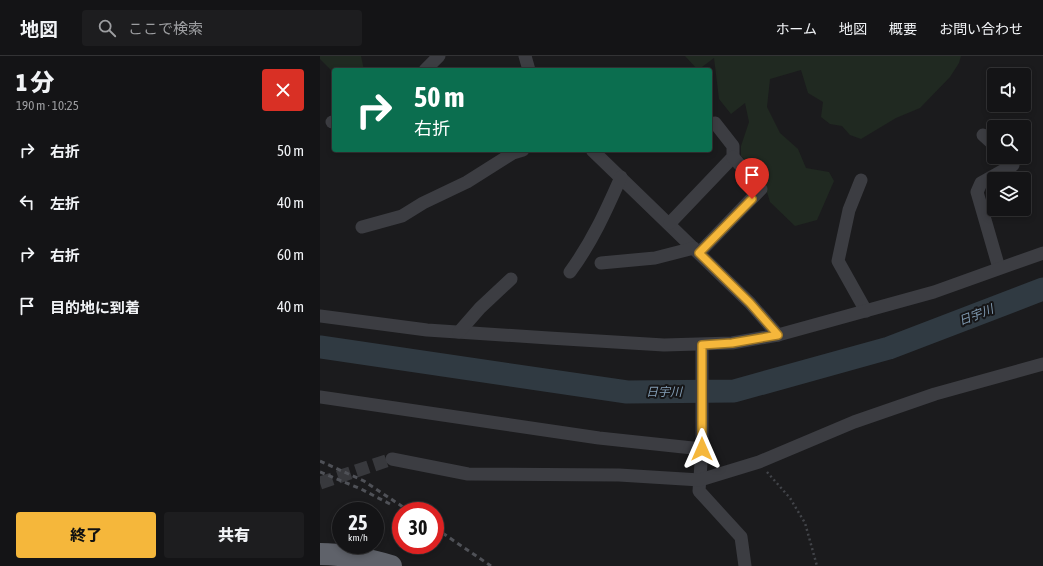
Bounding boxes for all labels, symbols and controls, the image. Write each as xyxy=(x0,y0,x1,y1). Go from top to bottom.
search box xyxy=(82,10,362,46)
icon: search xyxy=(96,17,118,39)
text: 地図 xyxy=(20,18,58,40)
text: ここで検索 xyxy=(128,20,203,37)
text: ホーム xyxy=(775,21,817,37)
text: 地図 xyxy=(839,21,867,37)
text: 概要 xyxy=(889,21,917,37)
text: お問い合わせ xyxy=(939,21,1023,37)
map controls xyxy=(987,68,1031,216)
button: sound xyxy=(987,68,1031,112)
text: 1 分 xyxy=(16,69,55,96)
button: close xyxy=(262,69,304,111)
text: 50 m xyxy=(414,81,464,113)
icon: right xyxy=(348,84,400,136)
text: 190 m · 10:25 xyxy=(16,98,79,113)
text: 右折 xyxy=(414,118,450,139)
button: search xyxy=(987,120,1031,164)
icon: right xyxy=(16,139,38,161)
text: 50 m xyxy=(277,142,304,159)
text: 右折 xyxy=(50,143,80,160)
pin xyxy=(735,158,769,199)
icon: arrive xyxy=(741,164,763,186)
button: layers xyxy=(987,172,1031,216)
icon: left xyxy=(16,191,38,213)
text: 40 m xyxy=(277,194,304,211)
text: 左折 xyxy=(50,195,80,212)
icon: right xyxy=(16,243,38,265)
text: 60 m xyxy=(277,246,304,263)
text: 右折 xyxy=(50,247,80,264)
icon: arrive xyxy=(16,295,38,317)
text: 40 m xyxy=(277,298,304,315)
text: 目的地に到着 xyxy=(50,299,140,316)
water label: 日宇川 xyxy=(957,301,997,328)
water label: 日宇川 xyxy=(646,385,684,399)
position arrow xyxy=(681,428,723,470)
speed limit sign: 30 xyxy=(392,502,444,554)
text: 25 xyxy=(349,511,367,534)
button: 終了 xyxy=(16,512,156,558)
button: 共有 xyxy=(164,512,304,558)
text: km/h xyxy=(348,532,368,543)

